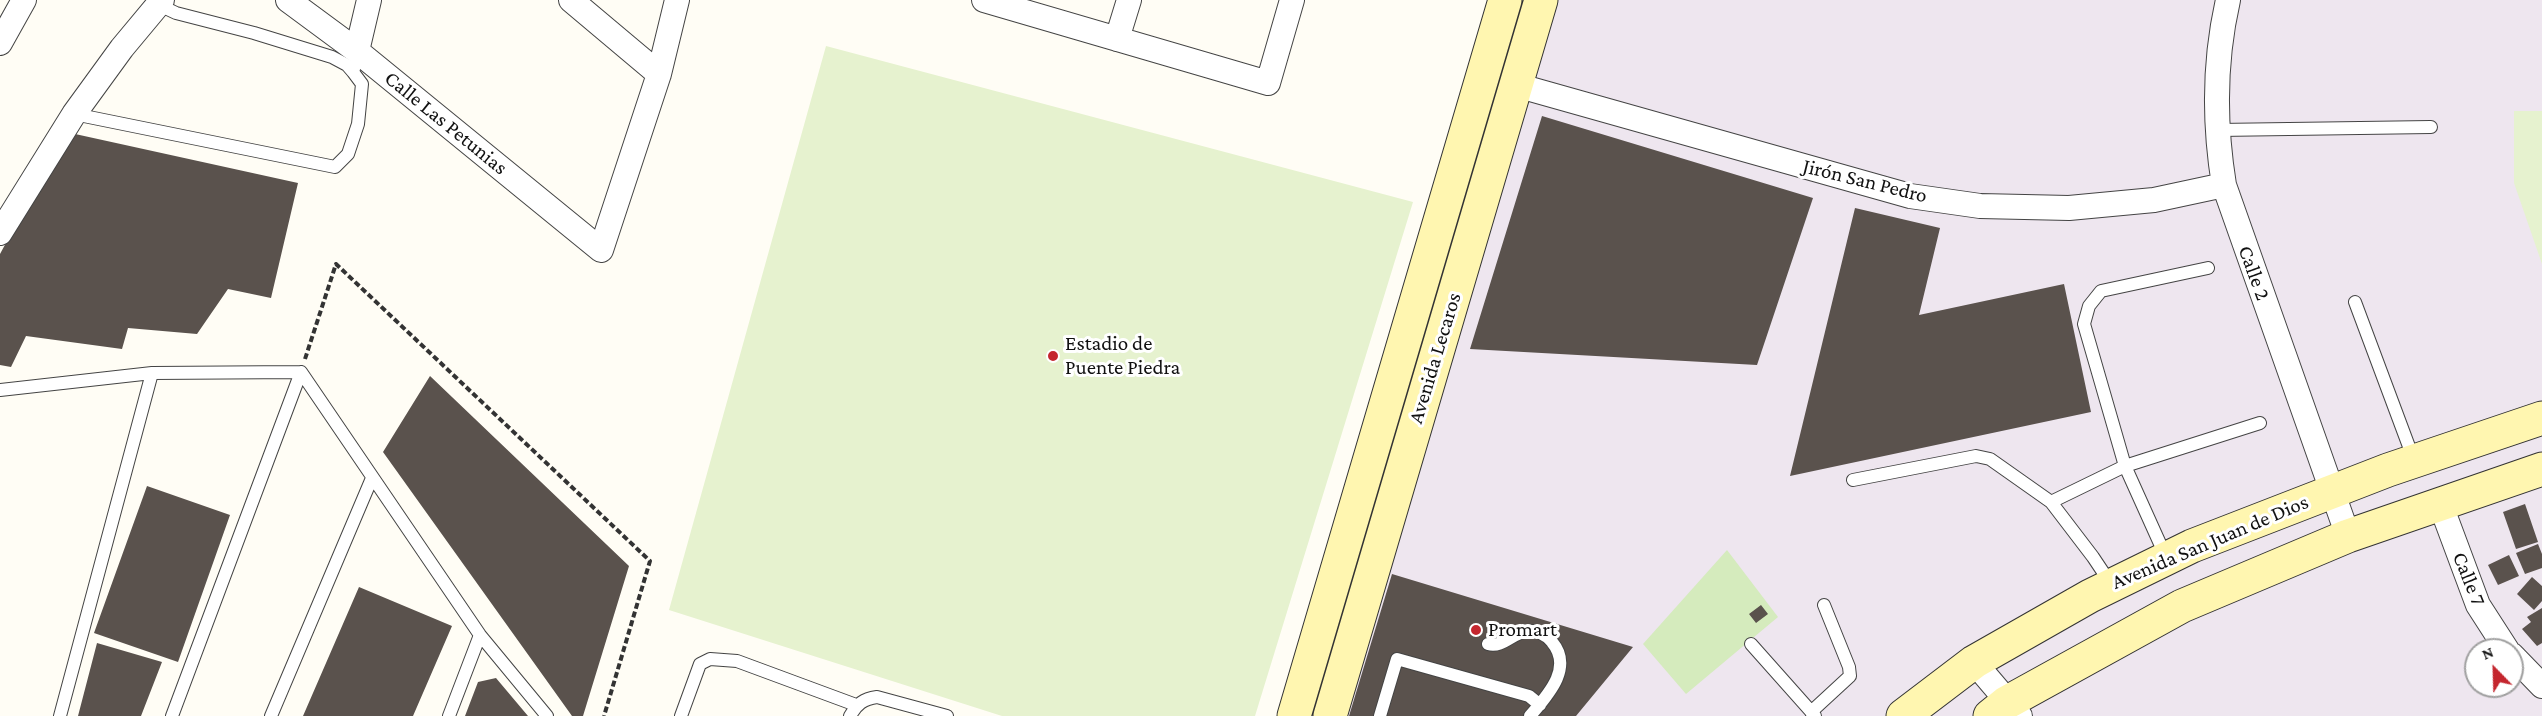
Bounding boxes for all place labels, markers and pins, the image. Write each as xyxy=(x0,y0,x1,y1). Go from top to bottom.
place label: Estadio de Puente Piedra xyxy=(1065,331,1180,381)
marker: Estadio de Puente Piedra xyxy=(1046,349,1060,363)
place label: Promart xyxy=(1488,617,1557,643)
marker: Promart xyxy=(1469,623,1483,637)

